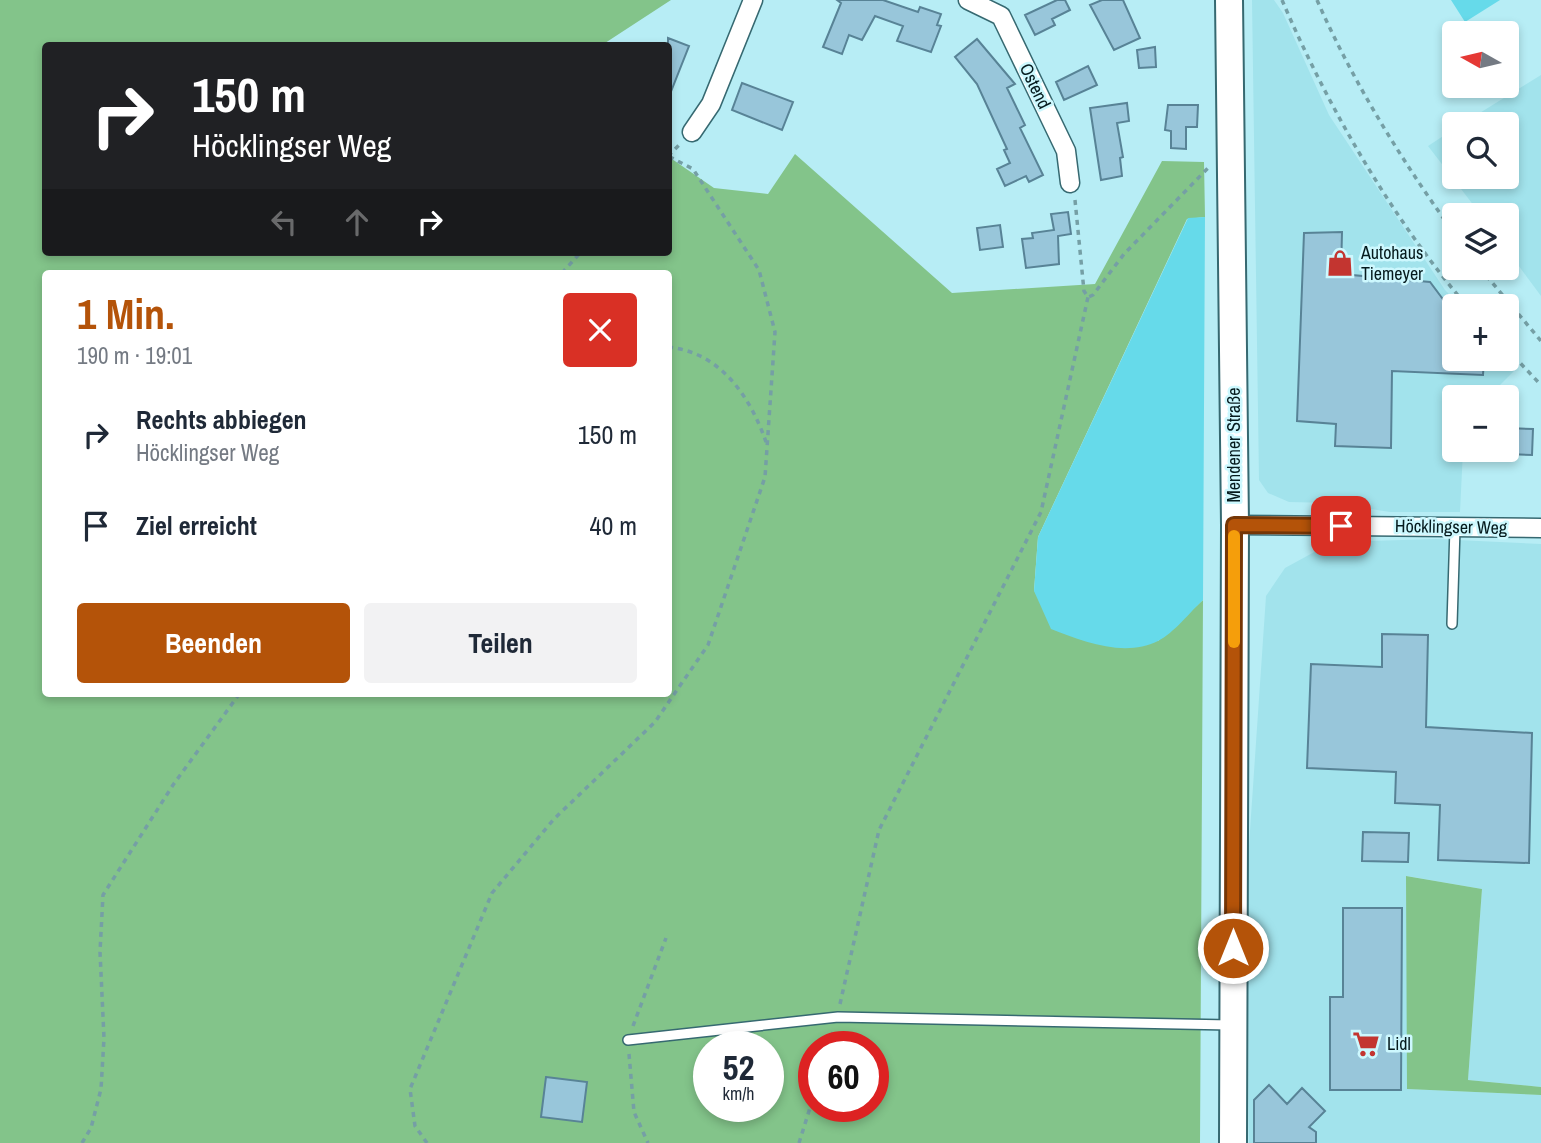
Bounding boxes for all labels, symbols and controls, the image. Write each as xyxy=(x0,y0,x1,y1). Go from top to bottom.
north arrow xyxy=(1442,21,1519,98)
map controls xyxy=(1442,21,1519,462)
street label: Ostend xyxy=(1014,59,1057,113)
text: 150 m xyxy=(192,61,306,127)
icon: right xyxy=(77,70,168,161)
button: search xyxy=(1442,112,1519,189)
text: Höcklingser Weg xyxy=(192,124,391,167)
icon: left xyxy=(265,203,303,241)
icon: ahead xyxy=(338,203,376,241)
icon: right xyxy=(411,203,449,241)
button: layers xyxy=(1442,203,1519,280)
place label: Autohaus Tiemeyer xyxy=(1360,240,1423,286)
shop icon: Autohaus Tiemeyer xyxy=(1325,248,1355,278)
text: 1 Min. xyxy=(77,286,175,342)
button: close xyxy=(563,293,637,367)
button: + xyxy=(1442,294,1519,371)
text: 190 m · 19:01 xyxy=(77,340,192,371)
button: − xyxy=(1442,385,1519,462)
street label: Mendener Straße xyxy=(1221,388,1246,502)
text: Rechts abbiegen xyxy=(136,402,307,437)
icon: right xyxy=(77,416,115,454)
text: 150 m xyxy=(578,417,637,452)
text: Höcklingser Weg xyxy=(136,437,279,468)
pin xyxy=(1311,496,1371,556)
icon: arrive xyxy=(77,507,115,545)
icon: arrive xyxy=(1322,507,1360,545)
text: Ziel erreicht xyxy=(136,508,257,543)
text: 40 m xyxy=(590,508,637,543)
street label: Höcklingser Weg xyxy=(1395,513,1508,540)
button: Beenden xyxy=(77,603,350,683)
button: Teilen xyxy=(364,603,637,683)
position arrow xyxy=(1196,911,1270,985)
supermarket icon: Lidl xyxy=(1351,1029,1381,1059)
speed limit sign: 60 xyxy=(798,1031,889,1122)
place label: Lidl xyxy=(1387,1031,1411,1056)
text: 52 xyxy=(723,1044,754,1091)
text: km/h xyxy=(723,1081,755,1106)

